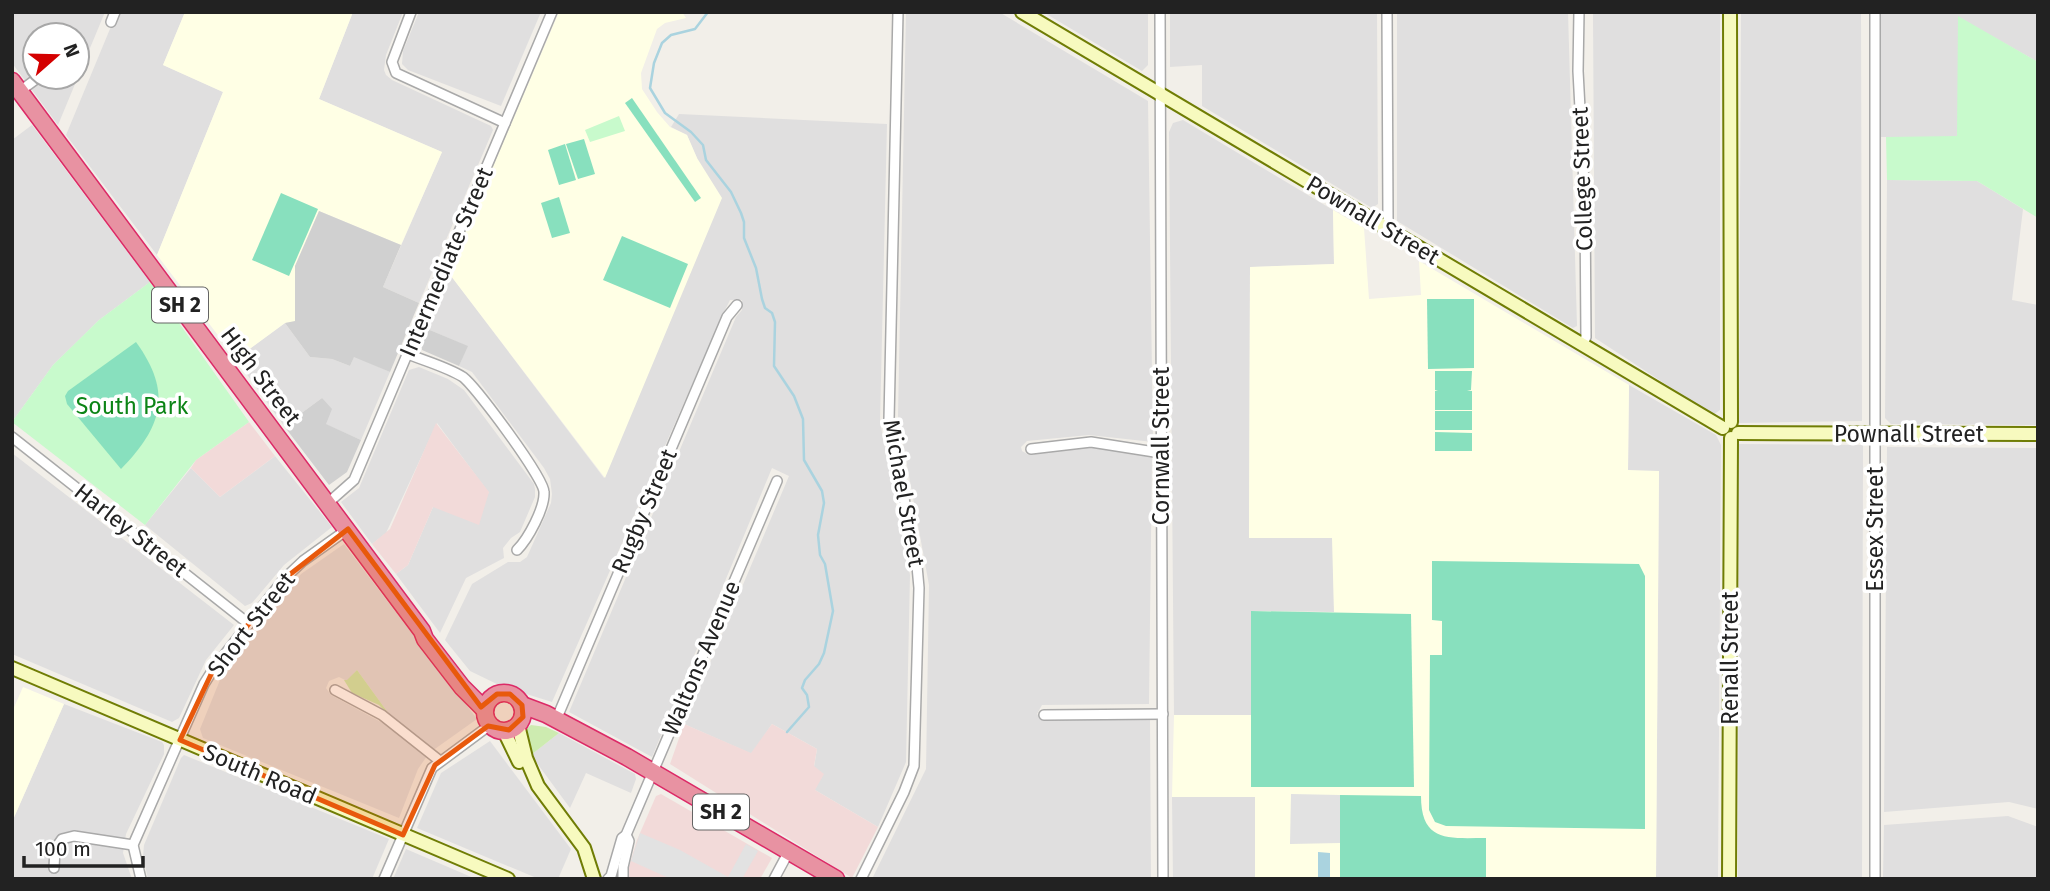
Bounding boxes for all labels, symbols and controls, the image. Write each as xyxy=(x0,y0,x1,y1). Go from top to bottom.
north arrow xyxy=(21,21,91,91)
text: N xyxy=(59,40,84,60)
street label: College Street xyxy=(1565,106,1599,252)
street label: Intermediate Street xyxy=(393,162,499,361)
street label: Pownall Street xyxy=(1301,169,1445,271)
road number: SH 2 xyxy=(152,288,208,322)
street label: High Street xyxy=(215,321,308,431)
street label: Cornwall Street xyxy=(1147,366,1175,525)
park label: South Park xyxy=(76,392,188,420)
street label: Michael Street xyxy=(877,417,931,570)
street label: Pownall Street xyxy=(1834,420,1985,448)
street label: Rugby Street xyxy=(605,444,683,578)
street label: Essex Street xyxy=(1861,466,1889,592)
street label: Harley Street xyxy=(69,477,194,583)
street label: Short Street xyxy=(201,566,301,682)
street label: Waltons Avenue xyxy=(656,576,746,740)
street label: Renall Street xyxy=(1716,590,1744,725)
street label: South Road xyxy=(199,738,321,810)
road number: SH 2 xyxy=(693,794,749,830)
scale bar xyxy=(24,824,144,868)
text: 100 m xyxy=(35,836,91,862)

